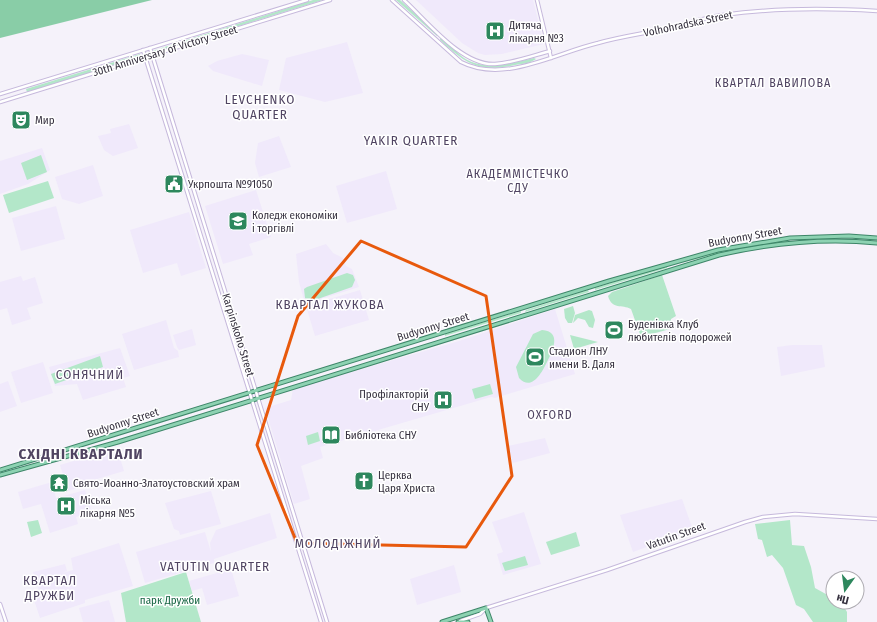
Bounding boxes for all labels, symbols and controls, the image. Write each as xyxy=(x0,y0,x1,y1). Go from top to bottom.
street label: Volhohradska Street xyxy=(642,8,734,40)
place label: Дитяча лікарня №3 xyxy=(508,19,564,45)
hospital icon: Дитяча лікарня №3 xyxy=(484,20,506,42)
street label: 30th Anniversary of Victory Street xyxy=(91,23,239,79)
district label: КВАРТАЛ ВАВИЛОВА xyxy=(715,76,831,90)
district label: LEVCHENKO QUARTER xyxy=(225,92,295,122)
theatre icon: Мир xyxy=(10,109,32,131)
place label: Мир xyxy=(35,114,55,127)
district label: YAKIR QUARTER xyxy=(364,133,458,148)
district label: АКАДЕММІСТЕЧКО СДУ xyxy=(466,167,570,195)
public building icon: Укрпошта №91050 xyxy=(163,173,185,195)
place label: Укрпошта №91050 xyxy=(187,178,273,191)
place label: Коледж економіки і торгівлі xyxy=(252,209,338,235)
school or university icon: Коледж економіки і торгівлі xyxy=(227,210,249,232)
street label: Budyonny Street xyxy=(707,224,783,250)
street label: Karpinskoho Street xyxy=(219,292,257,378)
district label: КВАРТАЛ ЖУКОВА xyxy=(275,297,385,312)
street label: Budyonny Street xyxy=(396,310,471,344)
place label: Буденівка Клуб любителів подорожей xyxy=(628,318,732,344)
sports icon: Буденівка Клуб любителів подорожей xyxy=(603,319,625,341)
place label: Стадион ЛНУ имени В. Даля xyxy=(549,345,615,371)
sports icon: Стадион ЛНУ имени В. Даля xyxy=(524,346,546,368)
district label: СОНЯЧНИЙ xyxy=(56,367,124,382)
place label: Профілакторій СНУ xyxy=(359,388,430,414)
hospital icon: Профілакторій СНУ xyxy=(432,389,454,411)
street label: Budyonny Street xyxy=(86,405,161,441)
district label: OXFORD xyxy=(527,408,573,422)
library icon: Библіотека СНУ xyxy=(320,424,342,446)
place label: Библіотека СНУ xyxy=(345,429,417,442)
district label: СХІДНІ КВАРТАЛИ xyxy=(18,445,144,463)
place label: Церква Царя Христа xyxy=(378,469,435,495)
church icon: Церква Царя Христа xyxy=(353,470,375,492)
temple icon: Свято-Иоанно-Златоустовский храм xyxy=(48,472,70,494)
place label: Свято-Иоанно-Златоустовский храм xyxy=(73,477,240,490)
place label: Міська лікарня №5 xyxy=(80,494,135,520)
hospital icon: Міська лікарня №5 xyxy=(55,495,77,517)
street label: Vatutin Street xyxy=(645,519,708,553)
district label: МОЛОДІЖНИЙ xyxy=(295,536,381,551)
district label: VATUTIN QUARTER xyxy=(160,559,270,574)
north arrow xyxy=(825,570,865,610)
district label: КВАРТАЛ ДРУЖБИ xyxy=(23,573,77,603)
text: Пн xyxy=(835,591,850,607)
park label: парк Дружби xyxy=(140,594,200,607)

